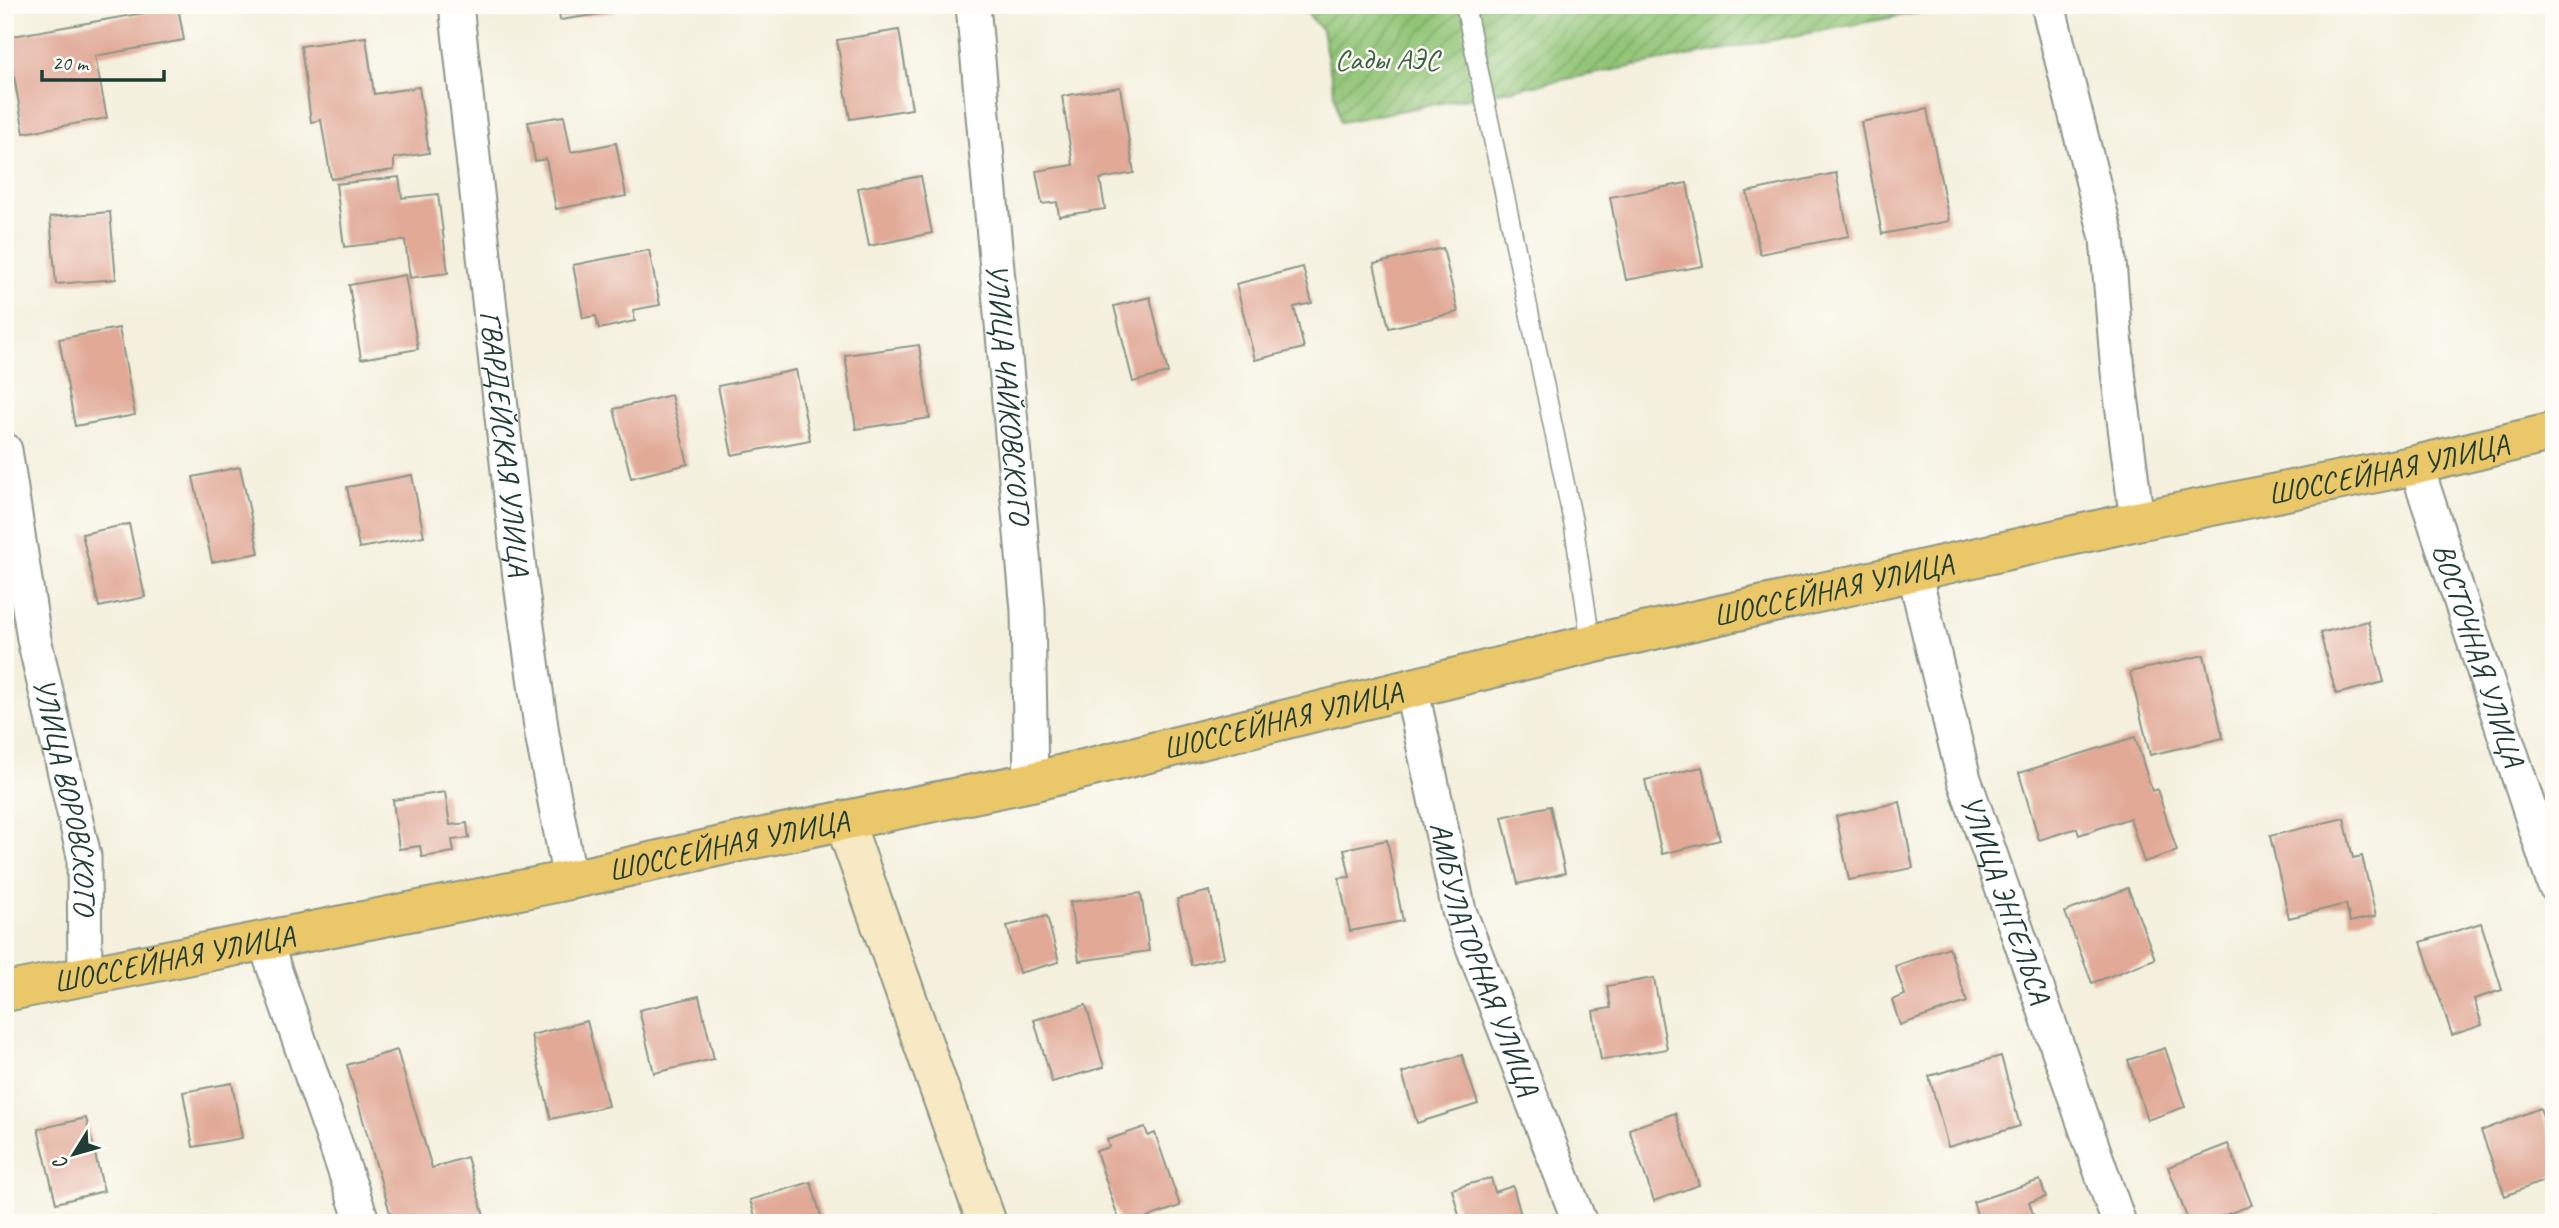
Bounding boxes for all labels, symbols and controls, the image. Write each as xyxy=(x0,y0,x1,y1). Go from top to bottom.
scale bar xyxy=(42,38,164,82)
park label: Сады АЭС xyxy=(1335,40,1442,78)
text: 20 m xyxy=(52,50,90,76)
street label: УЛИЦА ЧАЙКОВСКОГО xyxy=(978,262,1039,528)
street label: ГВАРДЕЙСКАЯ УЛИЦА xyxy=(471,309,539,579)
street label: ШОССЕЙНАЯ УЛИЦА xyxy=(2264,424,2513,513)
street label: ВОСТОЧНАЯ УЛИЦА xyxy=(2424,539,2534,773)
street label: ШОССЕЙНАЯ УЛИЦА xyxy=(1709,544,1957,635)
street label: ШОССЕЙНАЯ УЛИЦА xyxy=(1159,672,1407,768)
street label: УЛИЦА ВОРОВСКОГО xyxy=(25,674,104,918)
street label: УЛИЦА ЭНГЕЛЬСА xyxy=(1952,790,2060,1009)
street label: ШОССЕЙНАЯ УЛИЦА xyxy=(604,801,853,890)
street label: АМБУЛАТОРНАЯ УЛИЦА xyxy=(1421,818,1548,1102)
street label: ШОССЕЙНАЯ УЛИЦА xyxy=(50,916,298,1001)
north arrow xyxy=(38,1120,108,1190)
text: С xyxy=(47,1151,74,1175)

